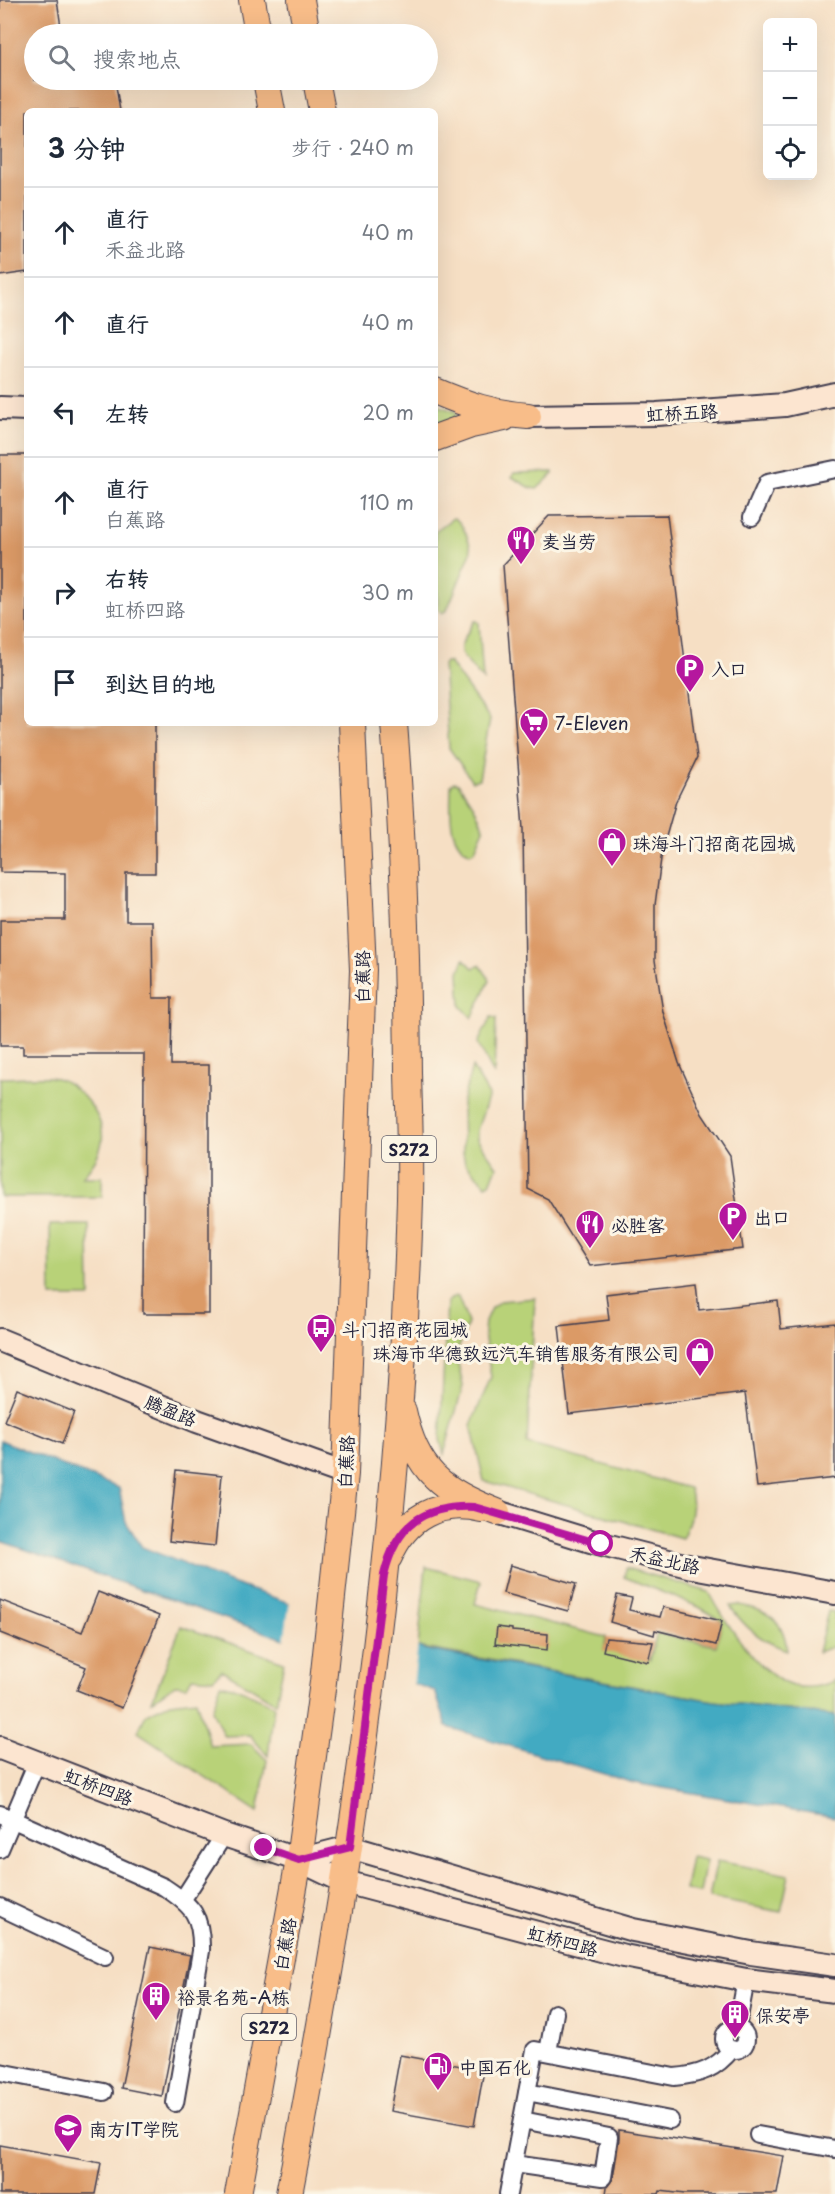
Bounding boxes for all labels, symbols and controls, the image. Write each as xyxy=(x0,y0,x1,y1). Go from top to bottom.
map controls xyxy=(763,18,817,180)
button: + xyxy=(763,18,817,72)
search box xyxy=(24,24,438,90)
icon: search xyxy=(45,41,78,74)
text: 搜索地点 xyxy=(93,41,181,74)
button: − xyxy=(763,72,817,126)
button: locate xyxy=(763,126,817,180)
text: 3 分钟 xyxy=(48,128,125,167)
text: 步行 · 240 m xyxy=(291,132,414,162)
text: 直行 xyxy=(105,201,149,234)
icon: ahead xyxy=(48,216,81,249)
text: 40 m xyxy=(362,217,414,247)
text: 禾益北路 xyxy=(105,234,185,264)
icon: ahead xyxy=(48,306,81,339)
text: 直行 xyxy=(105,306,149,339)
text: 40 m xyxy=(362,307,414,337)
icon: left xyxy=(48,396,81,429)
text: 左转 xyxy=(105,396,149,429)
text: 20 m xyxy=(362,397,414,427)
street label: 虹桥五路 xyxy=(645,397,719,427)
text: 直行 xyxy=(105,471,149,504)
icon: ahead xyxy=(48,486,81,519)
text: 110 m xyxy=(360,487,414,517)
text: 白蕉路 xyxy=(105,504,165,534)
restaurant icon: 麦当劳 xyxy=(505,524,537,566)
place label: 麦当劳 xyxy=(542,527,596,554)
text: 右转 xyxy=(105,561,149,594)
icon: right xyxy=(48,576,81,609)
text: 30 m xyxy=(361,577,414,607)
text: 虹桥四路 xyxy=(105,594,185,624)
parking icon: 入口 xyxy=(674,652,706,694)
place label: 入口 xyxy=(711,655,747,682)
icon: arrive xyxy=(48,666,81,699)
text: 到达目的地 xyxy=(105,666,215,699)
supermarket icon: 7-Eleven xyxy=(518,706,550,748)
place label: 7-Eleven xyxy=(555,709,629,736)
shop icon: 珠海斗门招商花园城 xyxy=(596,826,628,868)
place label: 珠海斗门招商花园城 xyxy=(633,829,795,856)
street label: 白蕉路 xyxy=(348,950,375,1004)
road number: S272 xyxy=(382,1136,436,1162)
parking icon: 出口 xyxy=(717,1200,749,1242)
place label: 出口 xyxy=(754,1203,790,1230)
restaurant icon: 必胜客 xyxy=(574,1208,606,1250)
place label: 必胜客 xyxy=(611,1211,665,1238)
bus stop icon: 斗门招商花园城 xyxy=(305,1312,337,1354)
place label: 斗门招商花园城 xyxy=(342,1315,468,1342)
shop icon: 珠海市华德致远汽车销售服务有限公司 xyxy=(684,1336,716,1378)
place label: 珠海市华德致远汽车销售服务有限公司 xyxy=(373,1339,679,1366)
street label: 腾盈路 xyxy=(141,1387,201,1433)
street label: 白蕉路 xyxy=(330,1434,360,1490)
route start xyxy=(587,1530,613,1556)
street label: 禾益北路 xyxy=(627,1538,703,1580)
street label: 虹桥四路 xyxy=(61,1760,137,1812)
route end xyxy=(250,1834,276,1860)
street label: 白蕉路 xyxy=(266,1915,302,1973)
street label: 虹桥四路 xyxy=(525,1918,601,1962)
building icon: 裕景名苑-A栋 xyxy=(140,1980,172,2022)
place label: 裕景名苑-A栋 xyxy=(177,1983,289,2010)
building icon: 保安亭 xyxy=(719,1998,751,2040)
place label: 保安亭 xyxy=(756,2001,810,2028)
road number: S272 xyxy=(242,2014,296,2040)
fuel station icon: 中国石化 xyxy=(422,2050,454,2092)
place label: 中国石化 xyxy=(459,2053,531,2080)
school or university icon: 南方IT学院 xyxy=(52,2112,84,2154)
place label: 南方IT学院 xyxy=(89,2115,179,2142)

